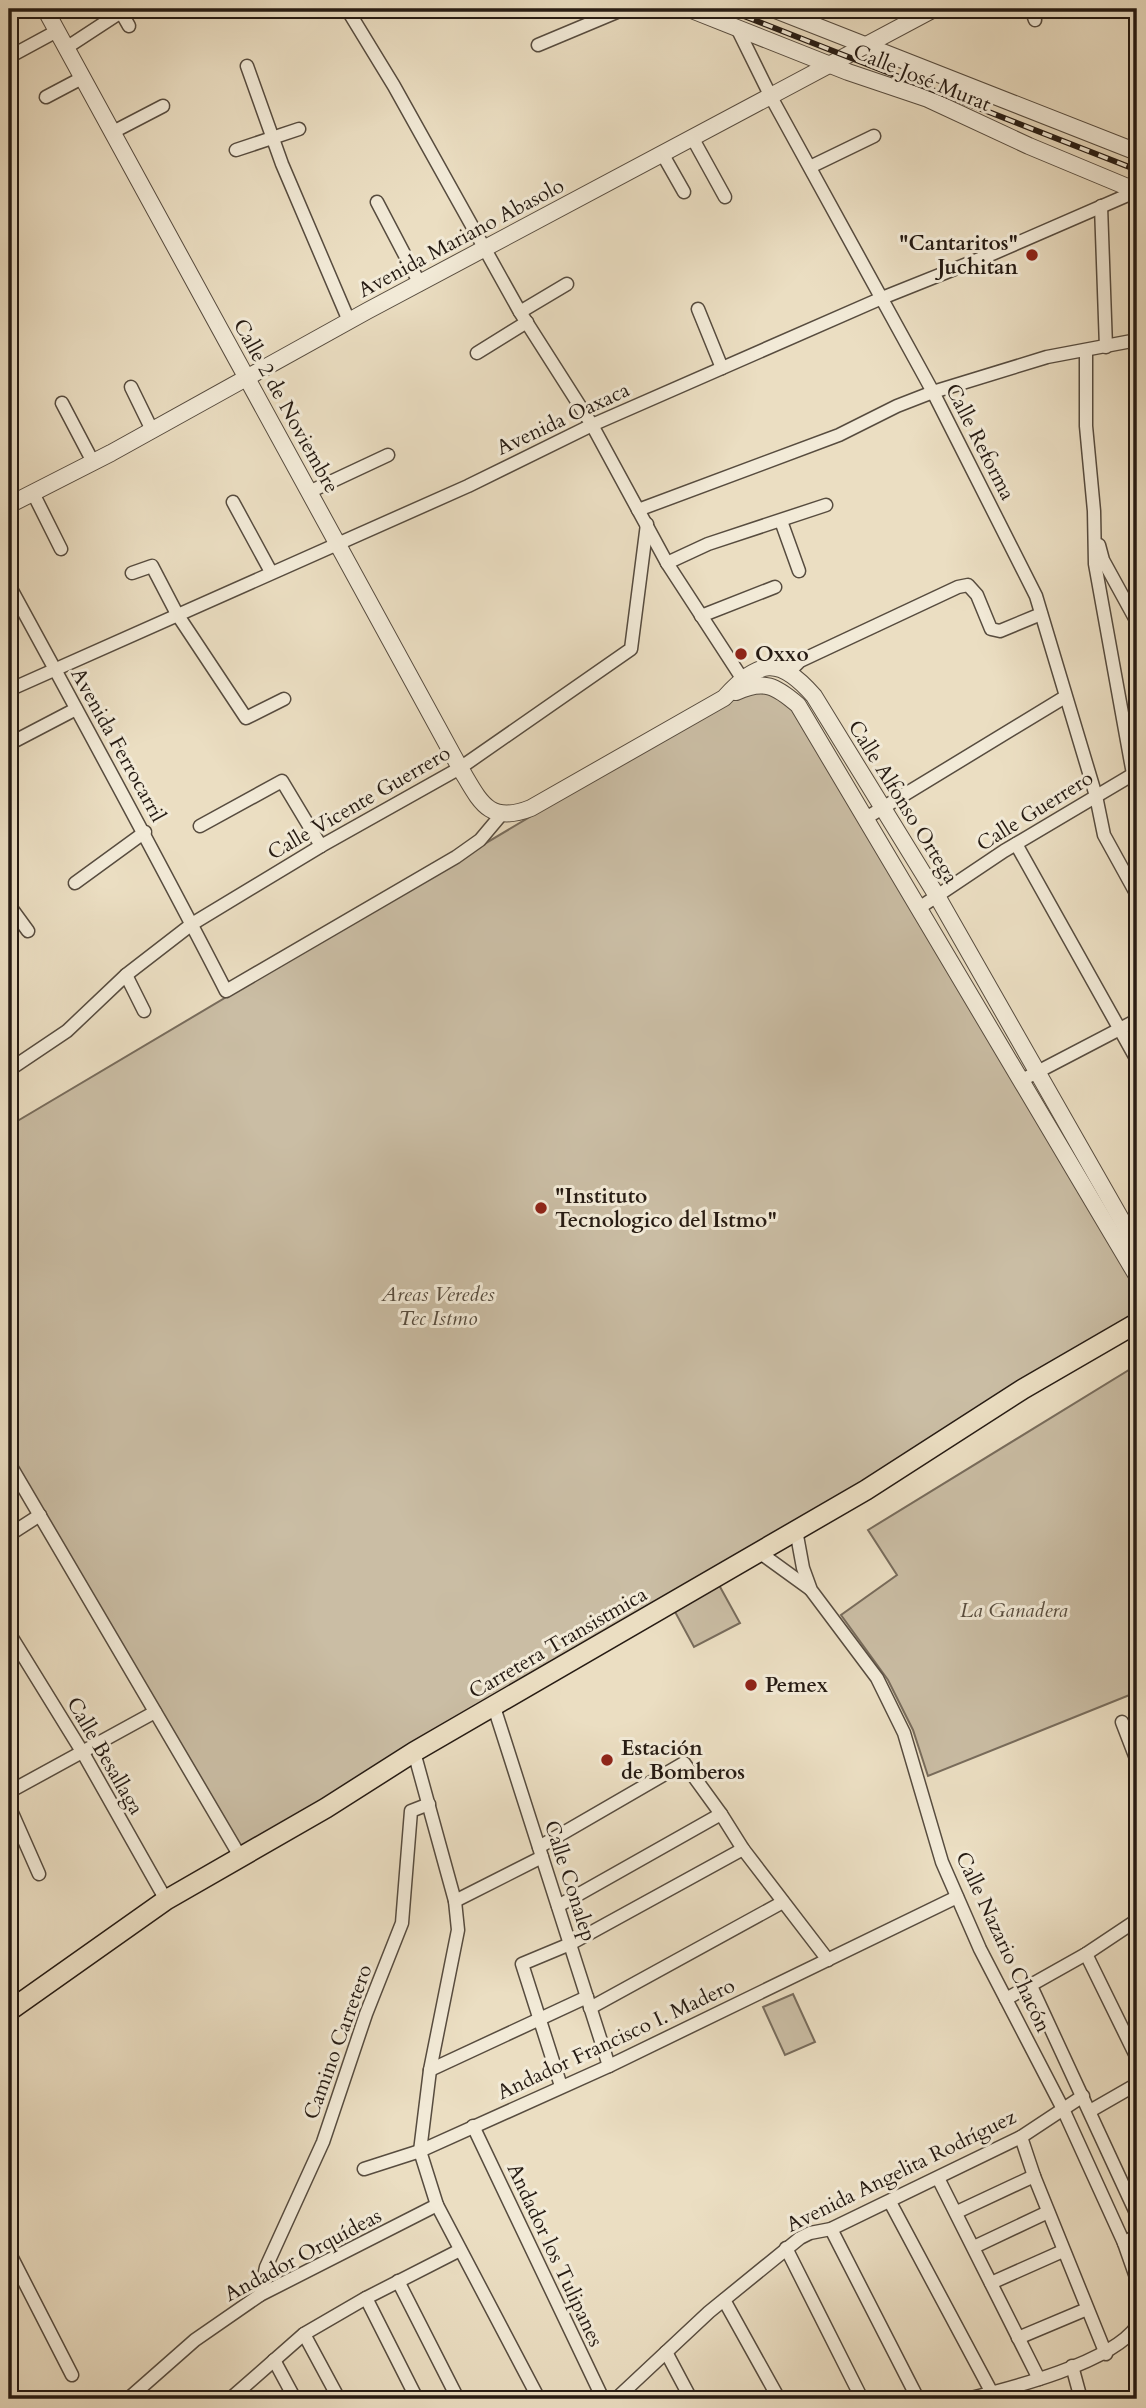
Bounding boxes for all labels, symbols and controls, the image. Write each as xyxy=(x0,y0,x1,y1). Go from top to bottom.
street label: Calle José Murat xyxy=(849,37,996,119)
street label: Avenida Mariano Abasolo xyxy=(353,171,569,305)
place label: "Cantaritos" Juchitan xyxy=(899,229,1019,282)
marker: "Cantaritos" Juchitan xyxy=(1024,247,1040,263)
street label: Calle 2 de Noviembre xyxy=(226,314,346,498)
street label: Avenida Oaxaca xyxy=(492,375,634,463)
street label: Calle Reforma xyxy=(938,379,1022,505)
place label: Oxxo xyxy=(755,640,809,669)
marker: Oxxo xyxy=(733,646,749,662)
street label: Avenida Ferrocarril xyxy=(64,663,172,827)
street label: Calle Alfonso Ortega xyxy=(841,715,965,889)
street label: Calle Vicente Guerrero xyxy=(262,739,456,867)
street label: Calle Guerrero xyxy=(971,764,1099,858)
place label: "Instituto Tecnologico del Istmo" xyxy=(555,1182,777,1235)
marker: "Instituto Tecnologico del Istmo" xyxy=(533,1200,549,1216)
park label: Areas Veredes Tec Istmo xyxy=(380,1280,495,1333)
street label: Carretera Transistmica xyxy=(463,1580,653,1706)
park label: La Ganadera xyxy=(960,1596,1068,1625)
place label: Pemex xyxy=(765,1671,829,1700)
marker: Pemex xyxy=(743,1677,759,1693)
street label: Calle Besallaga xyxy=(60,1692,150,1820)
place label: Estación de Bomberos xyxy=(621,1734,745,1787)
marker: Estación de Bomberos xyxy=(599,1752,615,1768)
street label: Calle Conalep xyxy=(537,1817,603,1945)
street label: Calle Nazario Chacón xyxy=(948,1847,1058,2037)
street label: Camino Carretero xyxy=(297,1960,379,2124)
street label: Andador Francisco I. Madero xyxy=(492,1971,740,2107)
street label: Avenida Angelita Rodríguez xyxy=(781,2102,1021,2239)
street label: Andador los Tulipanes xyxy=(500,2159,610,2351)
street label: Andador Orquídeas xyxy=(219,2201,387,2309)

